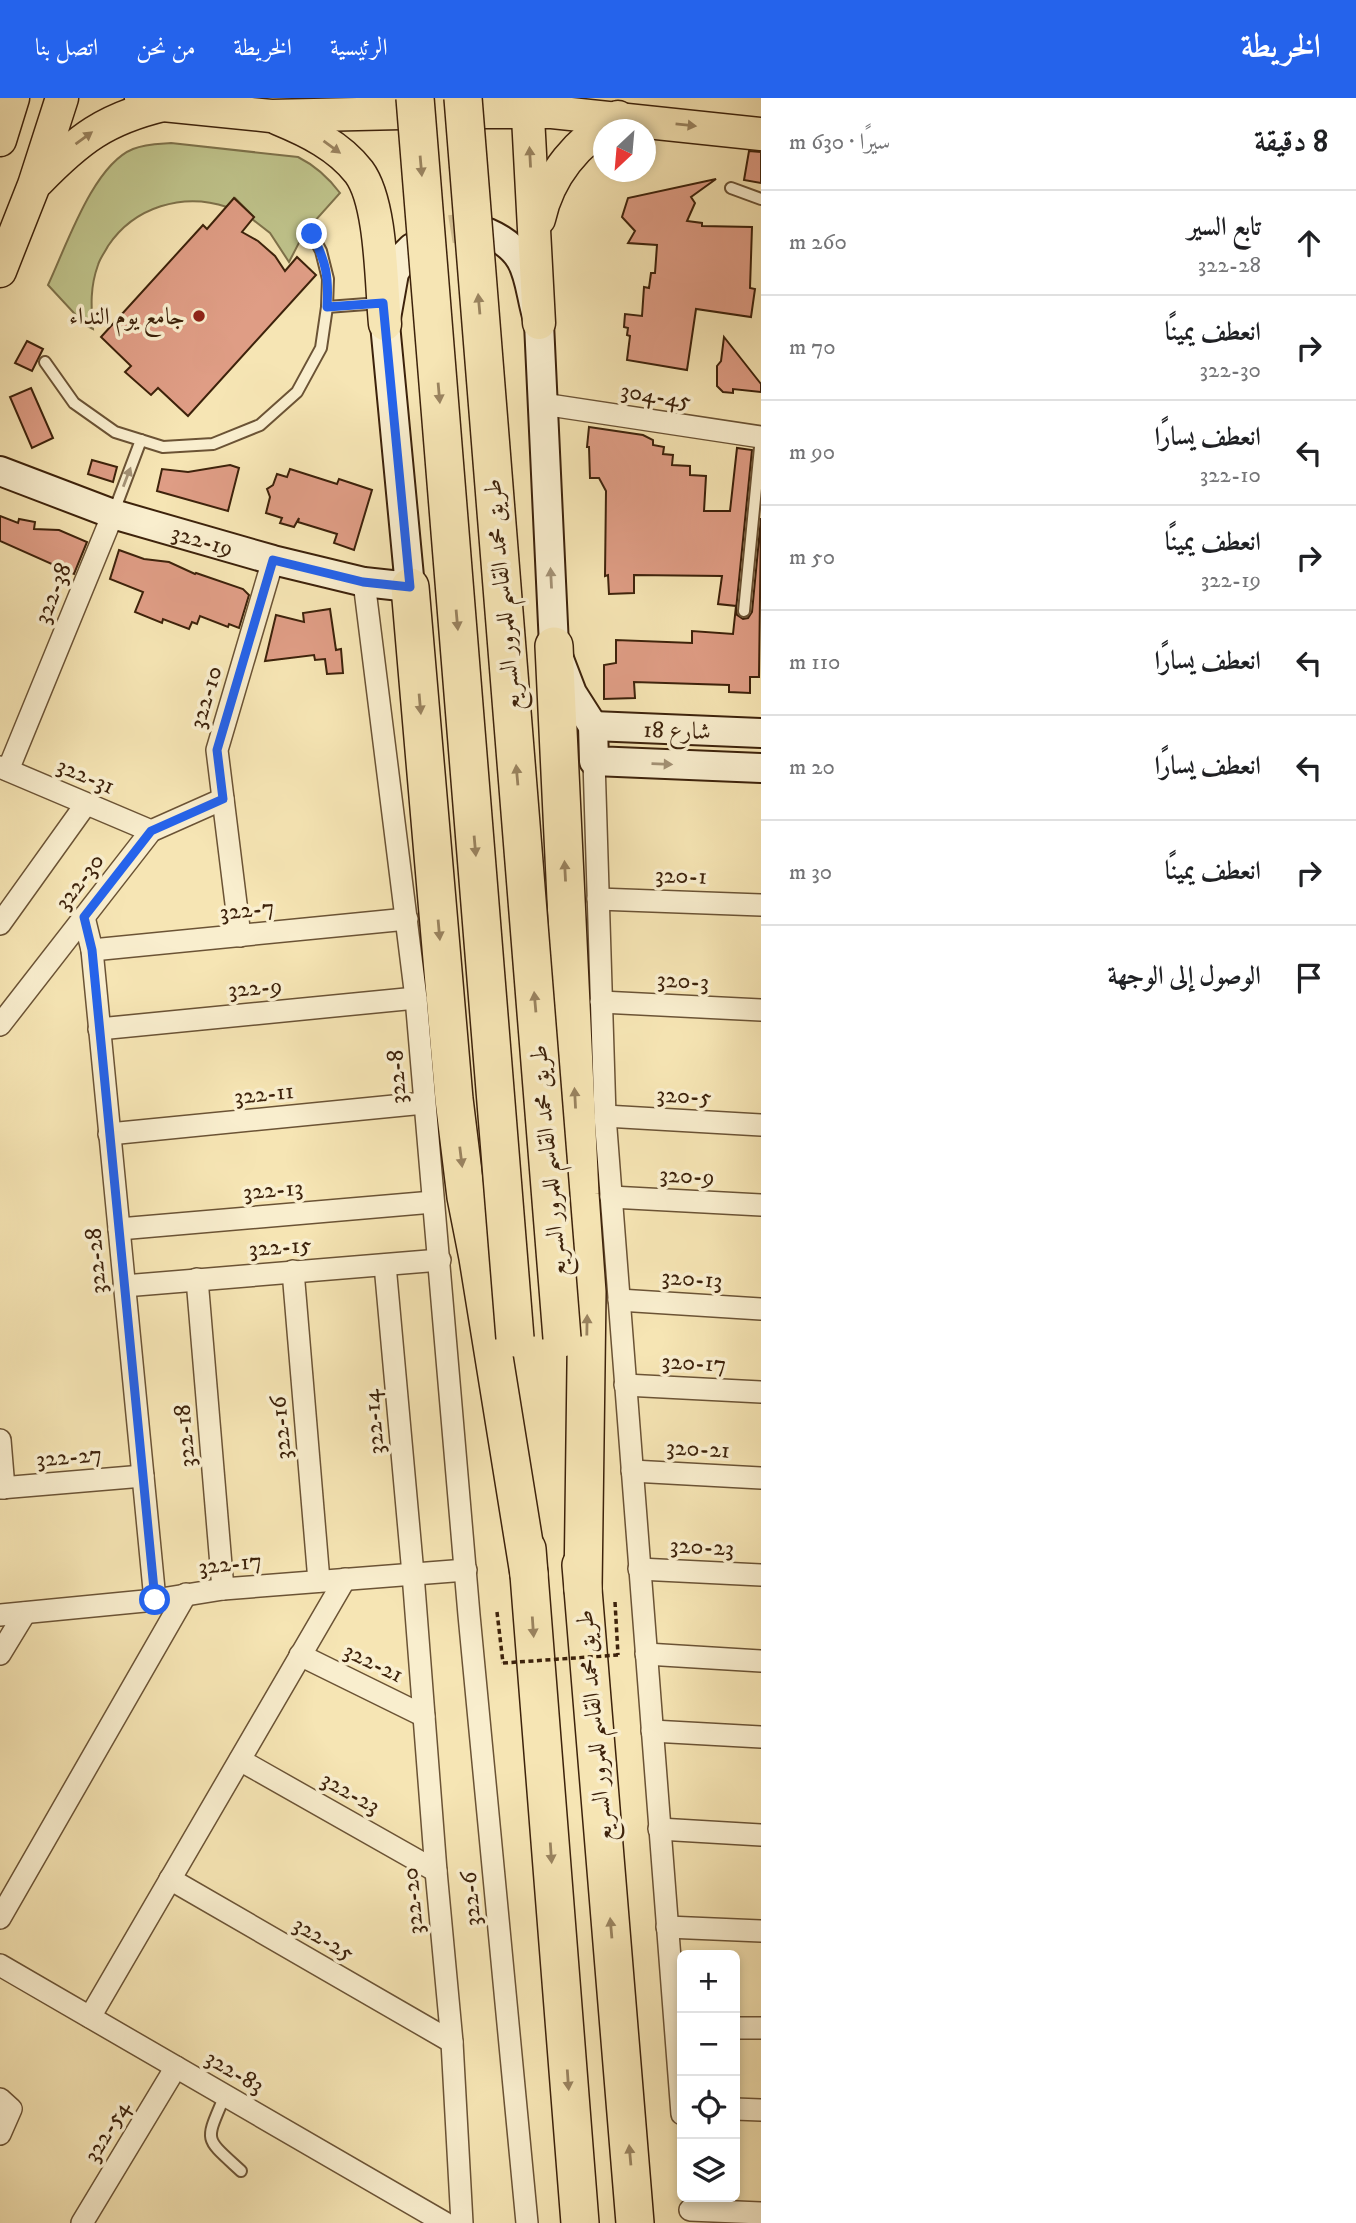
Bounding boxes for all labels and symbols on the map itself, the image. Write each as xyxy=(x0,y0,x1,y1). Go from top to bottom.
north arrow xyxy=(593,119,656,182)
one-way arrow xyxy=(675,120,697,131)
one-way arrow xyxy=(75,132,93,146)
one-way arrow xyxy=(323,140,341,154)
one-way arrow xyxy=(524,146,535,168)
one-way arrow xyxy=(416,155,427,177)
route end xyxy=(296,218,327,249)
one-way arrow xyxy=(473,293,484,315)
place label: جامع يوم النداء xyxy=(69,302,185,338)
marker: جامع يوم النداء xyxy=(191,308,207,324)
street label: 304-45 xyxy=(618,376,693,416)
one-way arrow xyxy=(434,382,445,404)
one-way arrow xyxy=(122,466,133,487)
street label: طريق محمد القاسم للمرور السريع xyxy=(478,477,536,712)
street label: 322-19 xyxy=(168,518,237,564)
street label: 322-38 xyxy=(27,558,79,628)
one-way arrow xyxy=(546,567,557,589)
one-way arrow xyxy=(452,609,463,631)
street label: 322-10 xyxy=(182,662,230,732)
one-way arrow xyxy=(415,693,426,715)
street label: شارع 18 xyxy=(643,715,711,751)
street label: 322-31 xyxy=(52,750,119,801)
one-way arrow xyxy=(652,759,674,770)
one-way arrow xyxy=(511,764,522,786)
one-way arrow xyxy=(470,836,481,858)
street label: 322-30 xyxy=(48,847,111,916)
one-way arrow xyxy=(559,859,570,881)
street label: 320-1 xyxy=(654,860,708,892)
street label: 322-7 xyxy=(218,892,276,928)
one-way arrow xyxy=(434,920,445,942)
street label: 320-3 xyxy=(656,965,710,997)
street label: 322-9 xyxy=(227,971,283,1005)
one-way arrow xyxy=(529,990,540,1012)
street label: طريق محمد القاسم للمرور السريع xyxy=(524,1043,582,1278)
street label: 322-8 xyxy=(380,1049,414,1105)
street label: 322-11 xyxy=(233,1076,295,1112)
street label: 320-5 xyxy=(656,1080,712,1112)
one-way arrow xyxy=(570,1087,581,1109)
one-way arrow xyxy=(455,1146,466,1168)
street label: 320-9 xyxy=(659,1160,715,1192)
street label: 322-13 xyxy=(242,1172,304,1208)
street label: 322-28 xyxy=(78,1227,114,1295)
street label: 322-15 xyxy=(248,1230,313,1264)
street label: 320-13 xyxy=(660,1262,723,1296)
one-way arrow xyxy=(581,1314,592,1336)
street label: 320-17 xyxy=(661,1346,727,1380)
street label: 322-14 xyxy=(356,1387,392,1456)
street label: 322-16 xyxy=(263,1393,299,1461)
street label: 322-18 xyxy=(167,1403,203,1469)
street label: 320-21 xyxy=(665,1432,731,1466)
street label: 322-27 xyxy=(35,1439,103,1475)
street label: 320-23 xyxy=(669,1530,735,1564)
street label: 322-17 xyxy=(197,1546,263,1582)
route start xyxy=(139,1584,170,1615)
street label: طريق محمد القاسم للمرور السريع xyxy=(570,1608,628,1843)
one-way arrow xyxy=(528,1616,539,1638)
street label: 322-21 xyxy=(339,1636,408,1690)
street label: 322-23 xyxy=(316,1764,385,1821)
one-way arrow xyxy=(546,1843,557,1865)
street label: 322-20 xyxy=(395,1866,431,1936)
street label: 322-6 xyxy=(454,1869,488,1927)
street label: 322-25 xyxy=(287,1909,360,1968)
one-way arrow xyxy=(605,1917,616,1939)
street label: 322-83 xyxy=(200,2043,269,2101)
one-way arrow xyxy=(563,2070,574,2092)
street label: 322-54 xyxy=(77,2094,138,2168)
one-way arrow xyxy=(624,2144,635,2166)

